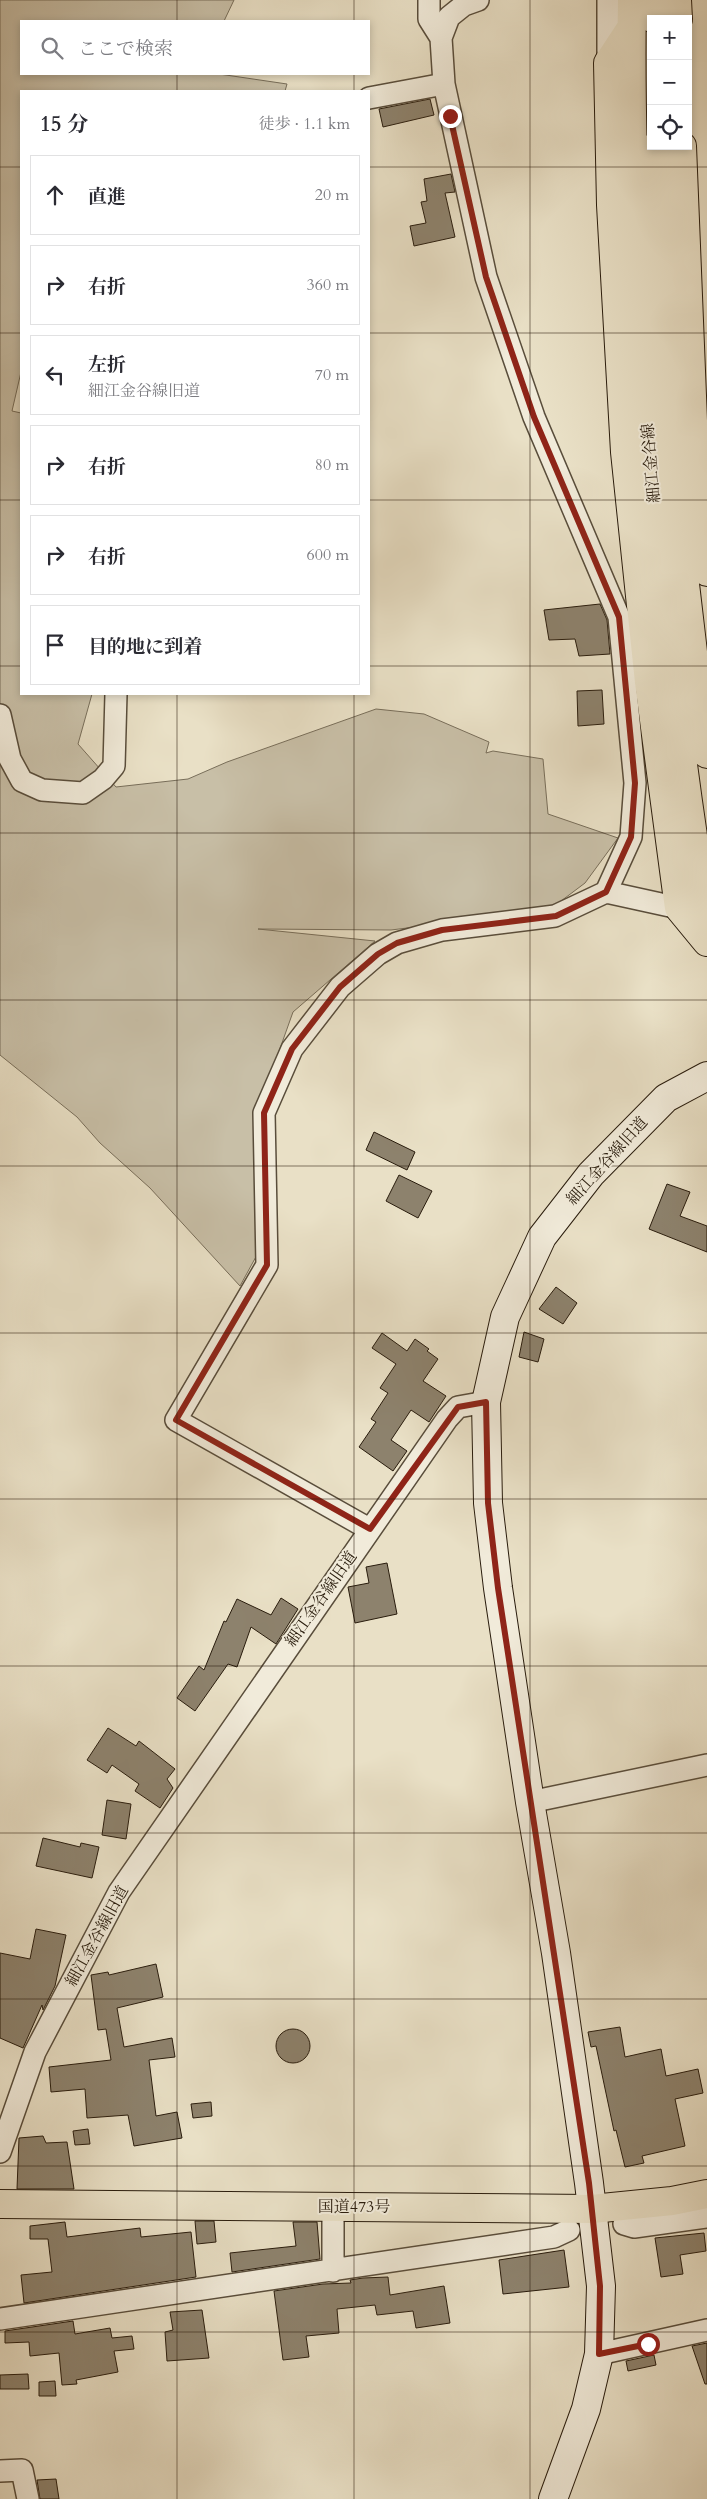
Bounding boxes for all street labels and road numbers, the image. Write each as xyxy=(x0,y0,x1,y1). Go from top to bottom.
street label: 細江金谷線 xyxy=(637,422,665,504)
street label: 細江金谷線旧道 xyxy=(561,1112,653,1210)
street label: 細江金谷線旧道 xyxy=(280,1547,362,1651)
street label: 細江金谷線旧道 xyxy=(60,1882,134,1990)
street label: 国道473号 xyxy=(318,2196,390,2218)

